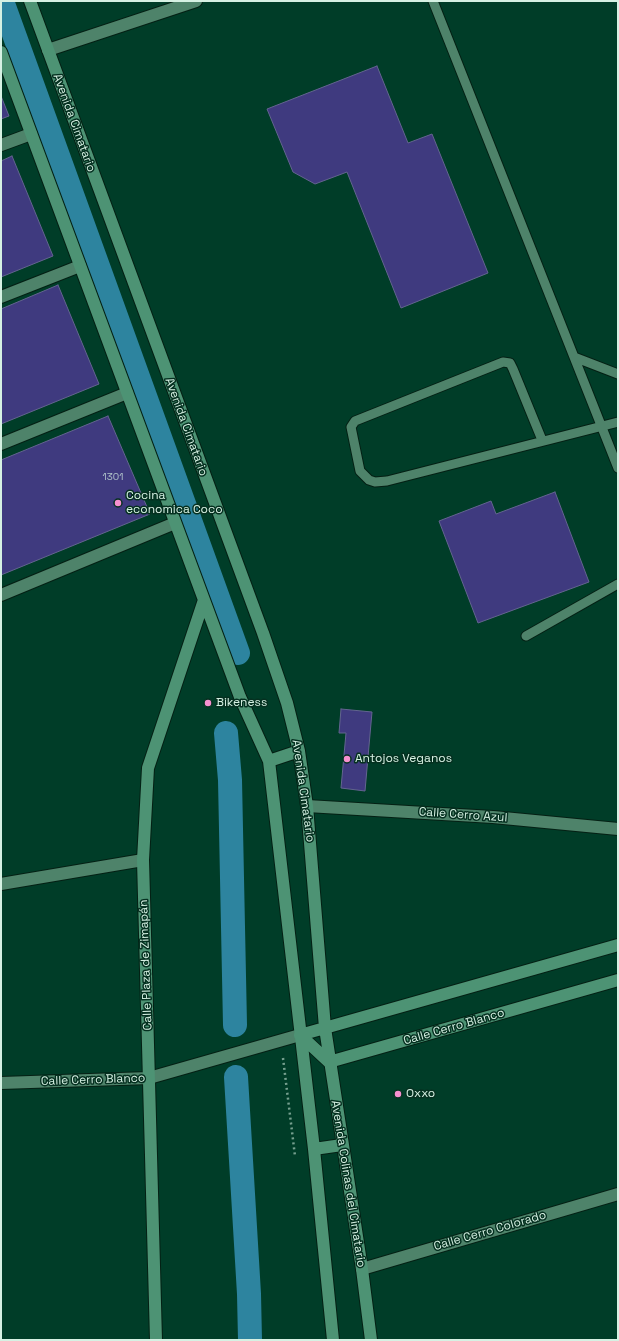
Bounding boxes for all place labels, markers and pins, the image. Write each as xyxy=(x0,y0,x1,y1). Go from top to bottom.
place label: Cocina economica Coco xyxy=(126,489,223,517)
marker: Cocina economica Coco xyxy=(113,498,123,508)
place label: Bikeness xyxy=(216,696,267,710)
marker: Bikeness xyxy=(203,698,213,708)
place label: Antojos Veganos xyxy=(355,752,452,766)
marker: Antojos Veganos xyxy=(342,754,352,764)
place label: Oxxo xyxy=(406,1087,435,1101)
marker: Oxxo xyxy=(393,1089,403,1099)

